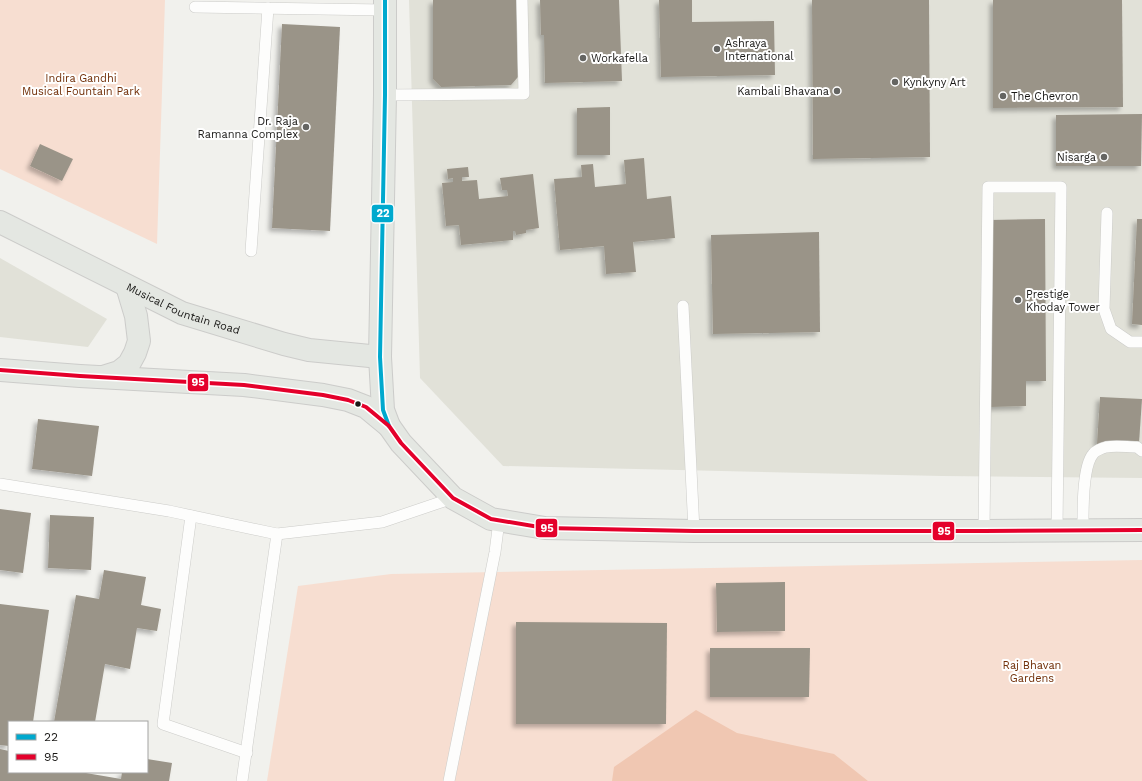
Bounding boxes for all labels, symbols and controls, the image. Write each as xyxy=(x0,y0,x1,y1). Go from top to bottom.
place label: Ashraya International xyxy=(725,37,794,63)
marker: Ashraya International xyxy=(712,44,722,54)
place label: Workafella xyxy=(591,52,648,65)
marker: Workafella xyxy=(578,53,588,63)
park label: Indira Gandhi Musical Fountain Park xyxy=(22,72,140,98)
place label: Kynkyny Art xyxy=(903,76,966,89)
marker: Kynkyny Art xyxy=(890,77,900,87)
place label: Kambali Bhavana xyxy=(737,85,829,98)
marker: Kambali Bhavana xyxy=(832,86,842,96)
place label: The Chevron xyxy=(1011,90,1078,103)
marker: The Chevron xyxy=(998,91,1008,101)
place label: Dr. Raja Ramanna Complex xyxy=(198,115,298,141)
marker: Dr. Raja Ramanna Complex xyxy=(301,122,311,132)
place label: Nisarga xyxy=(1057,151,1096,164)
marker: Nisarga xyxy=(1099,152,1109,162)
line badge: 22 xyxy=(371,204,394,223)
text: 22 xyxy=(376,207,390,220)
street label: Musical Fountain Road xyxy=(124,280,242,337)
place label: Prestige Khoday Tower xyxy=(1026,288,1101,314)
marker: Prestige Khoday Tower xyxy=(1013,295,1023,305)
line badge: 95 xyxy=(187,373,209,392)
text: 95 xyxy=(191,376,205,389)
unlabelled marker xyxy=(353,399,363,409)
line badge: 95 xyxy=(535,518,558,538)
line badge: 95 xyxy=(932,521,955,541)
text: 95 xyxy=(540,522,554,535)
text: 95 xyxy=(937,525,951,538)
park label: Raj Bhavan Gardens xyxy=(1003,659,1061,685)
legend xyxy=(8,721,148,773)
text: 22 xyxy=(44,730,58,744)
text: 95 xyxy=(44,750,58,764)

